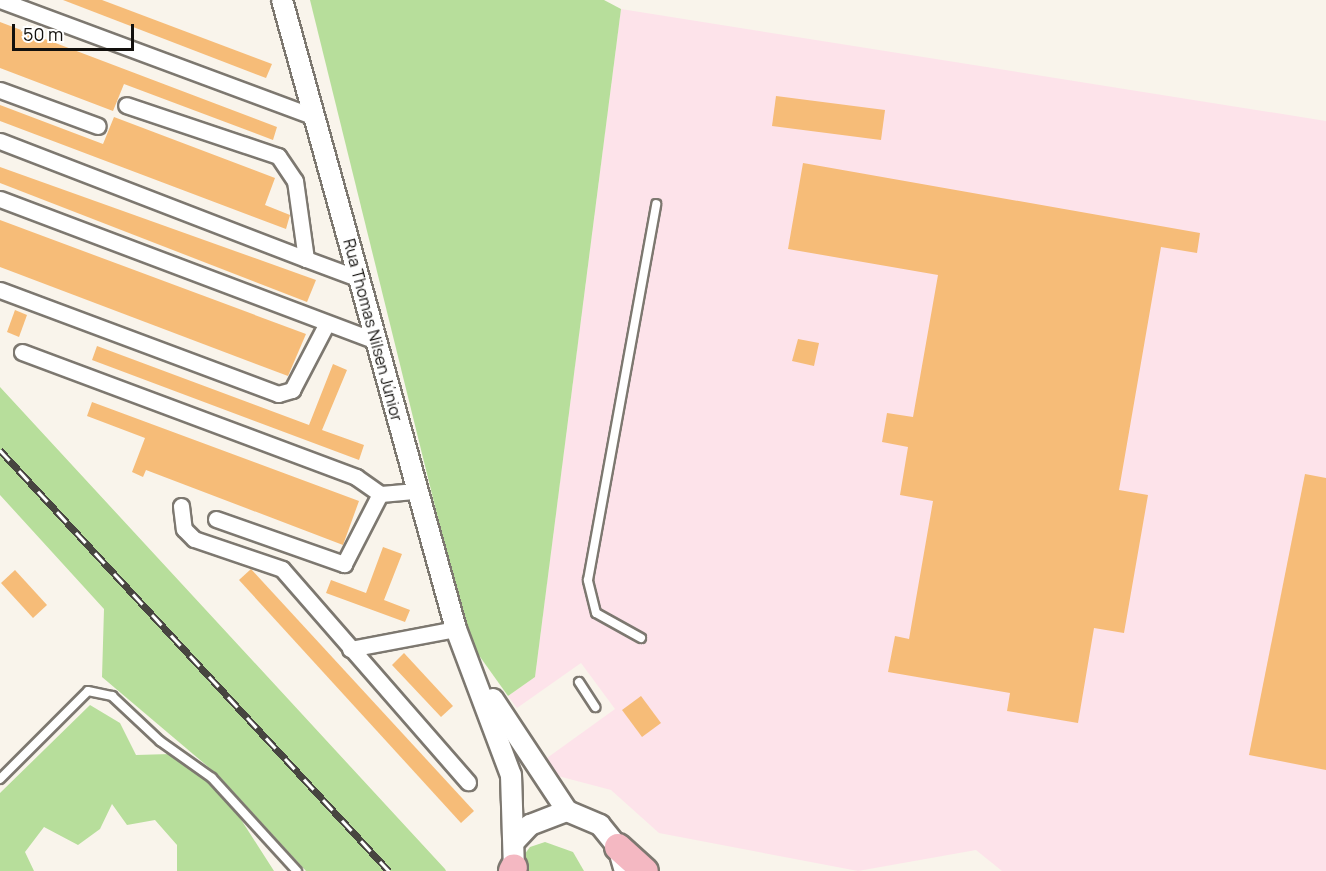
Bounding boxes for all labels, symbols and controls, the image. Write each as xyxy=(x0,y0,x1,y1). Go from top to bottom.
scale bar xyxy=(15,12,136,50)
text: 50 m xyxy=(23,22,63,46)
street label: Rua Thomas Nilsen Júnior xyxy=(339,237,407,423)

